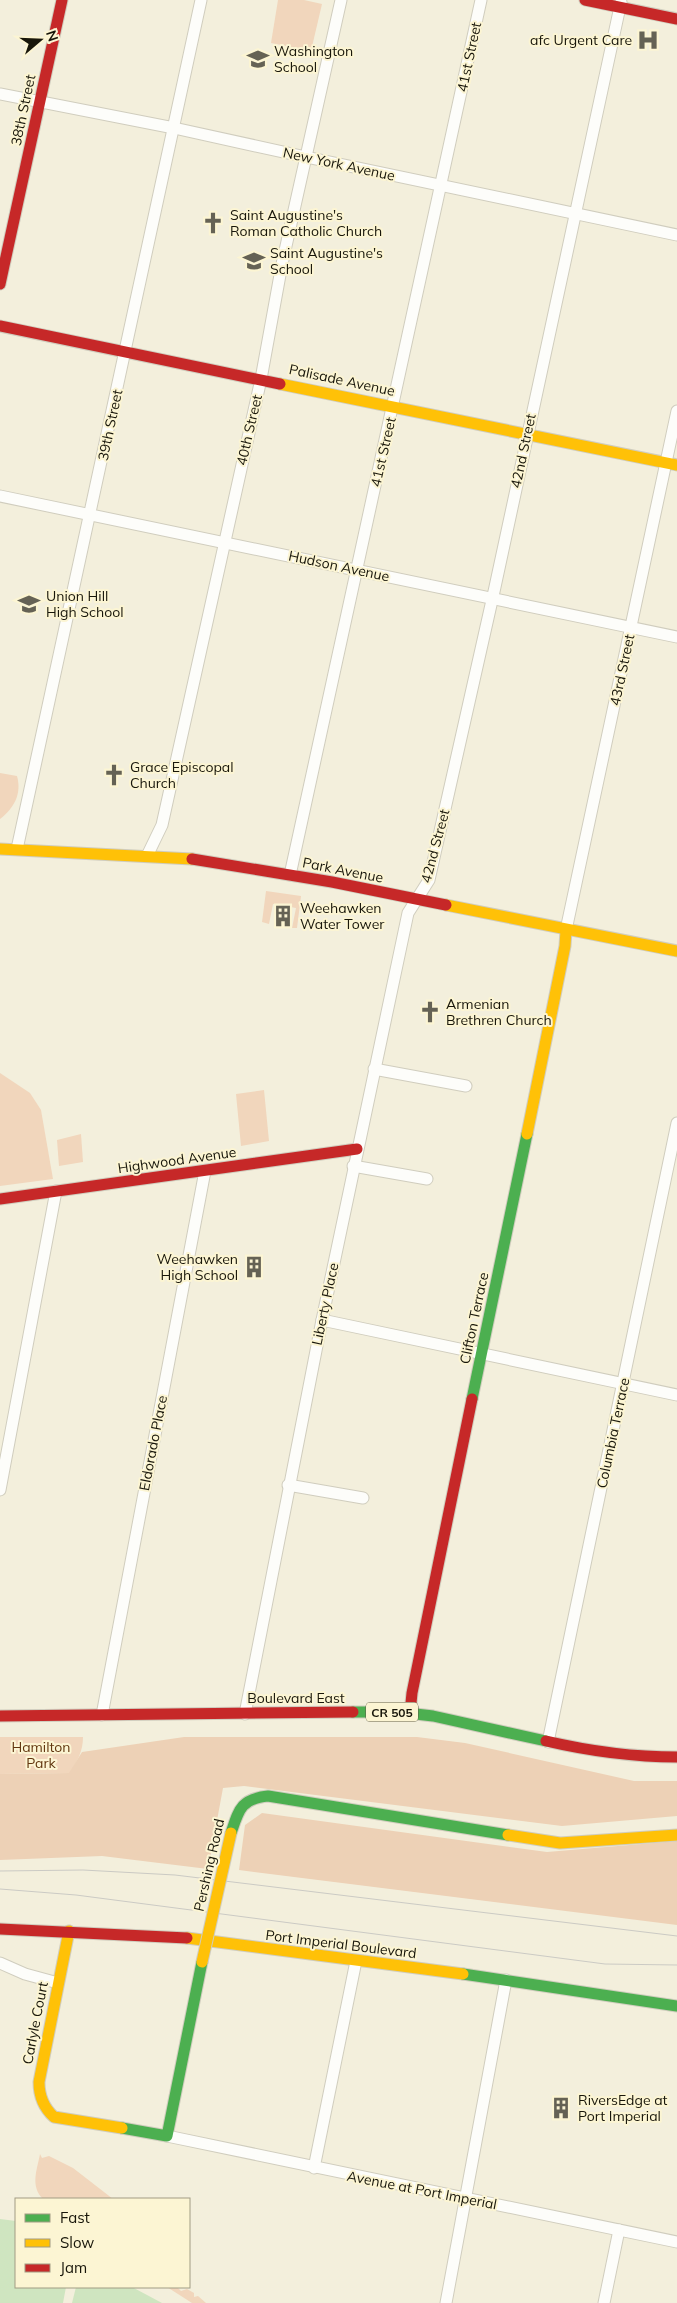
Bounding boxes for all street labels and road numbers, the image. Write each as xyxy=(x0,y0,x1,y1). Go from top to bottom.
street label: 41st Street xyxy=(453,20,485,94)
street label: 38th Street xyxy=(7,73,39,147)
street label: New York Avenue xyxy=(281,143,397,185)
street label: Palisade Avenue xyxy=(287,360,397,400)
street label: 39th Street xyxy=(94,388,126,462)
street label: 40th Street xyxy=(232,393,266,467)
street label: 42nd Street xyxy=(506,412,540,490)
street label: 41st Street xyxy=(366,415,400,489)
street label: Hudson Avenue xyxy=(287,547,391,585)
street label: 43rd Street xyxy=(606,633,638,707)
street label: 42nd Street xyxy=(416,807,454,885)
street label: Park Avenue xyxy=(301,853,385,887)
street label: Highwood Avenue xyxy=(117,1143,237,1177)
street label: Liberty Place xyxy=(307,1261,343,1347)
street label: Clifton Terrace xyxy=(456,1271,492,1365)
street label: Columbia Terrace xyxy=(593,1376,633,1490)
street label: Eldorado Place xyxy=(135,1394,171,1492)
street label: Boulevard East xyxy=(247,1689,345,1707)
road number: CR 505 xyxy=(366,1702,418,1721)
street label: Pershing Road xyxy=(190,1817,228,1913)
street label: Port Imperial Boulevard xyxy=(264,1926,418,1962)
street label: Carlyle Court xyxy=(18,1980,52,2066)
street label: Avenue at Port Imperial xyxy=(346,2167,498,2213)

